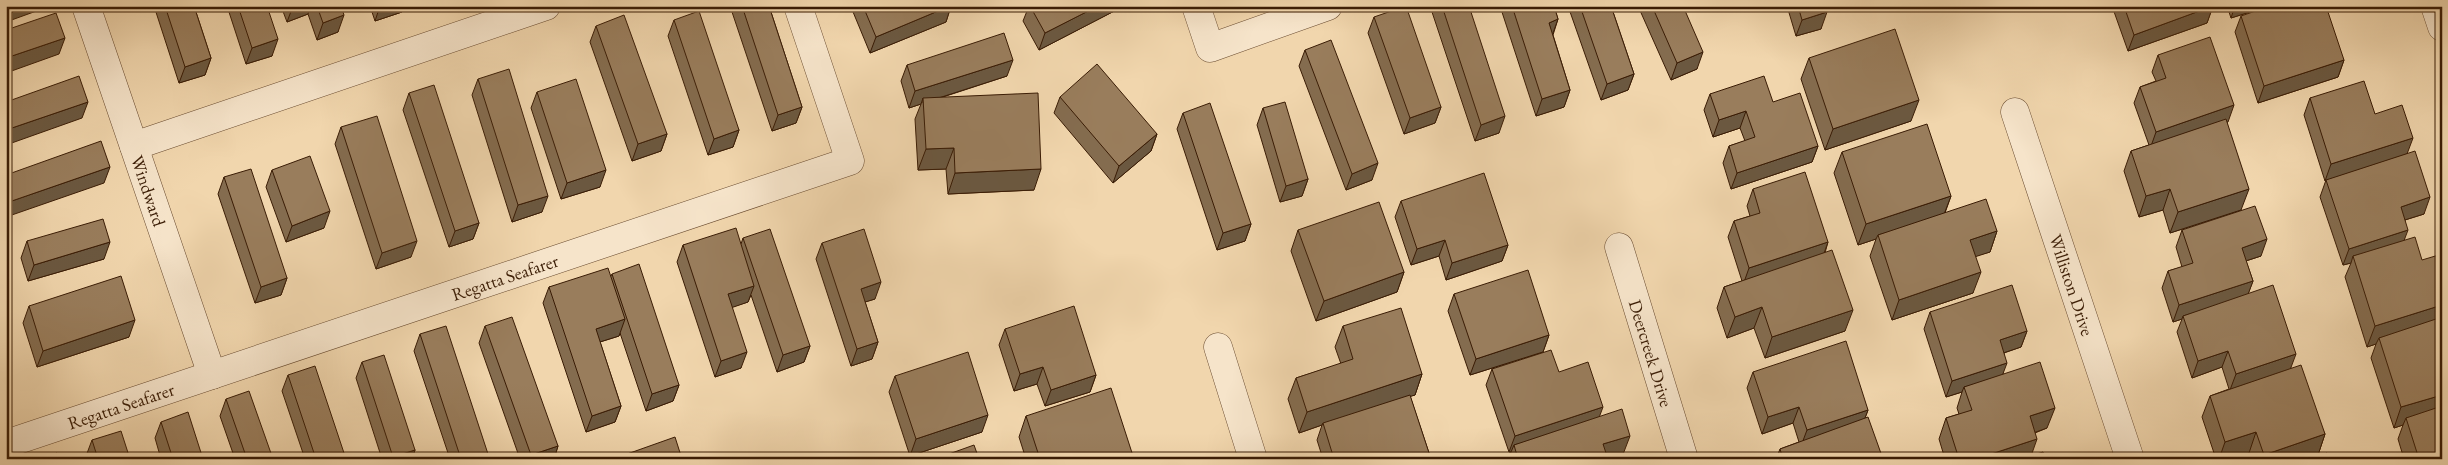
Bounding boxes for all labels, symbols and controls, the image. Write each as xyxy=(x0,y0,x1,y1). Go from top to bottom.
street label: Windward xyxy=(126,152,172,230)
street label: Williston Drive xyxy=(2045,231,2100,339)
street label: Regatta Seafarer xyxy=(448,248,561,305)
street label: Deercreek Drive xyxy=(1624,297,1679,410)
street label: Regatta Seafarer xyxy=(64,377,177,434)

